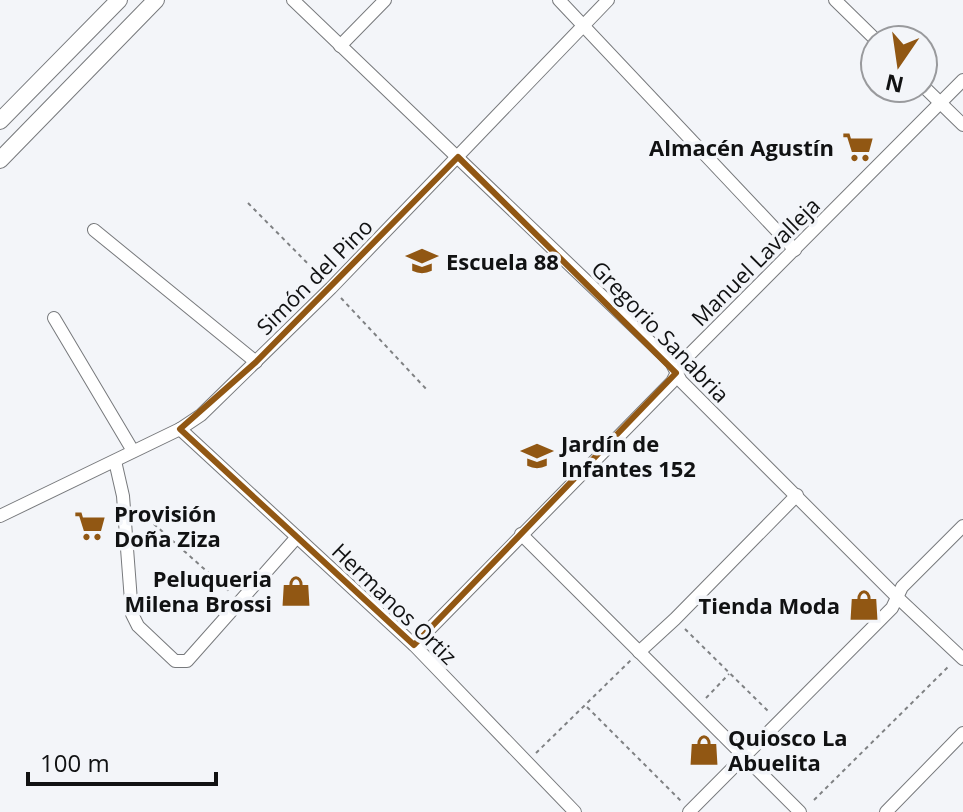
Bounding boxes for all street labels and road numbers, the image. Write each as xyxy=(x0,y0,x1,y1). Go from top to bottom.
street label: Manuel Lavalleja xyxy=(684,190,826,332)
street label: Simón del Pino xyxy=(249,211,379,341)
street label: Gregorio Sanabria xyxy=(586,254,736,408)
street label: Hermanos Ortiz xyxy=(326,536,464,670)

